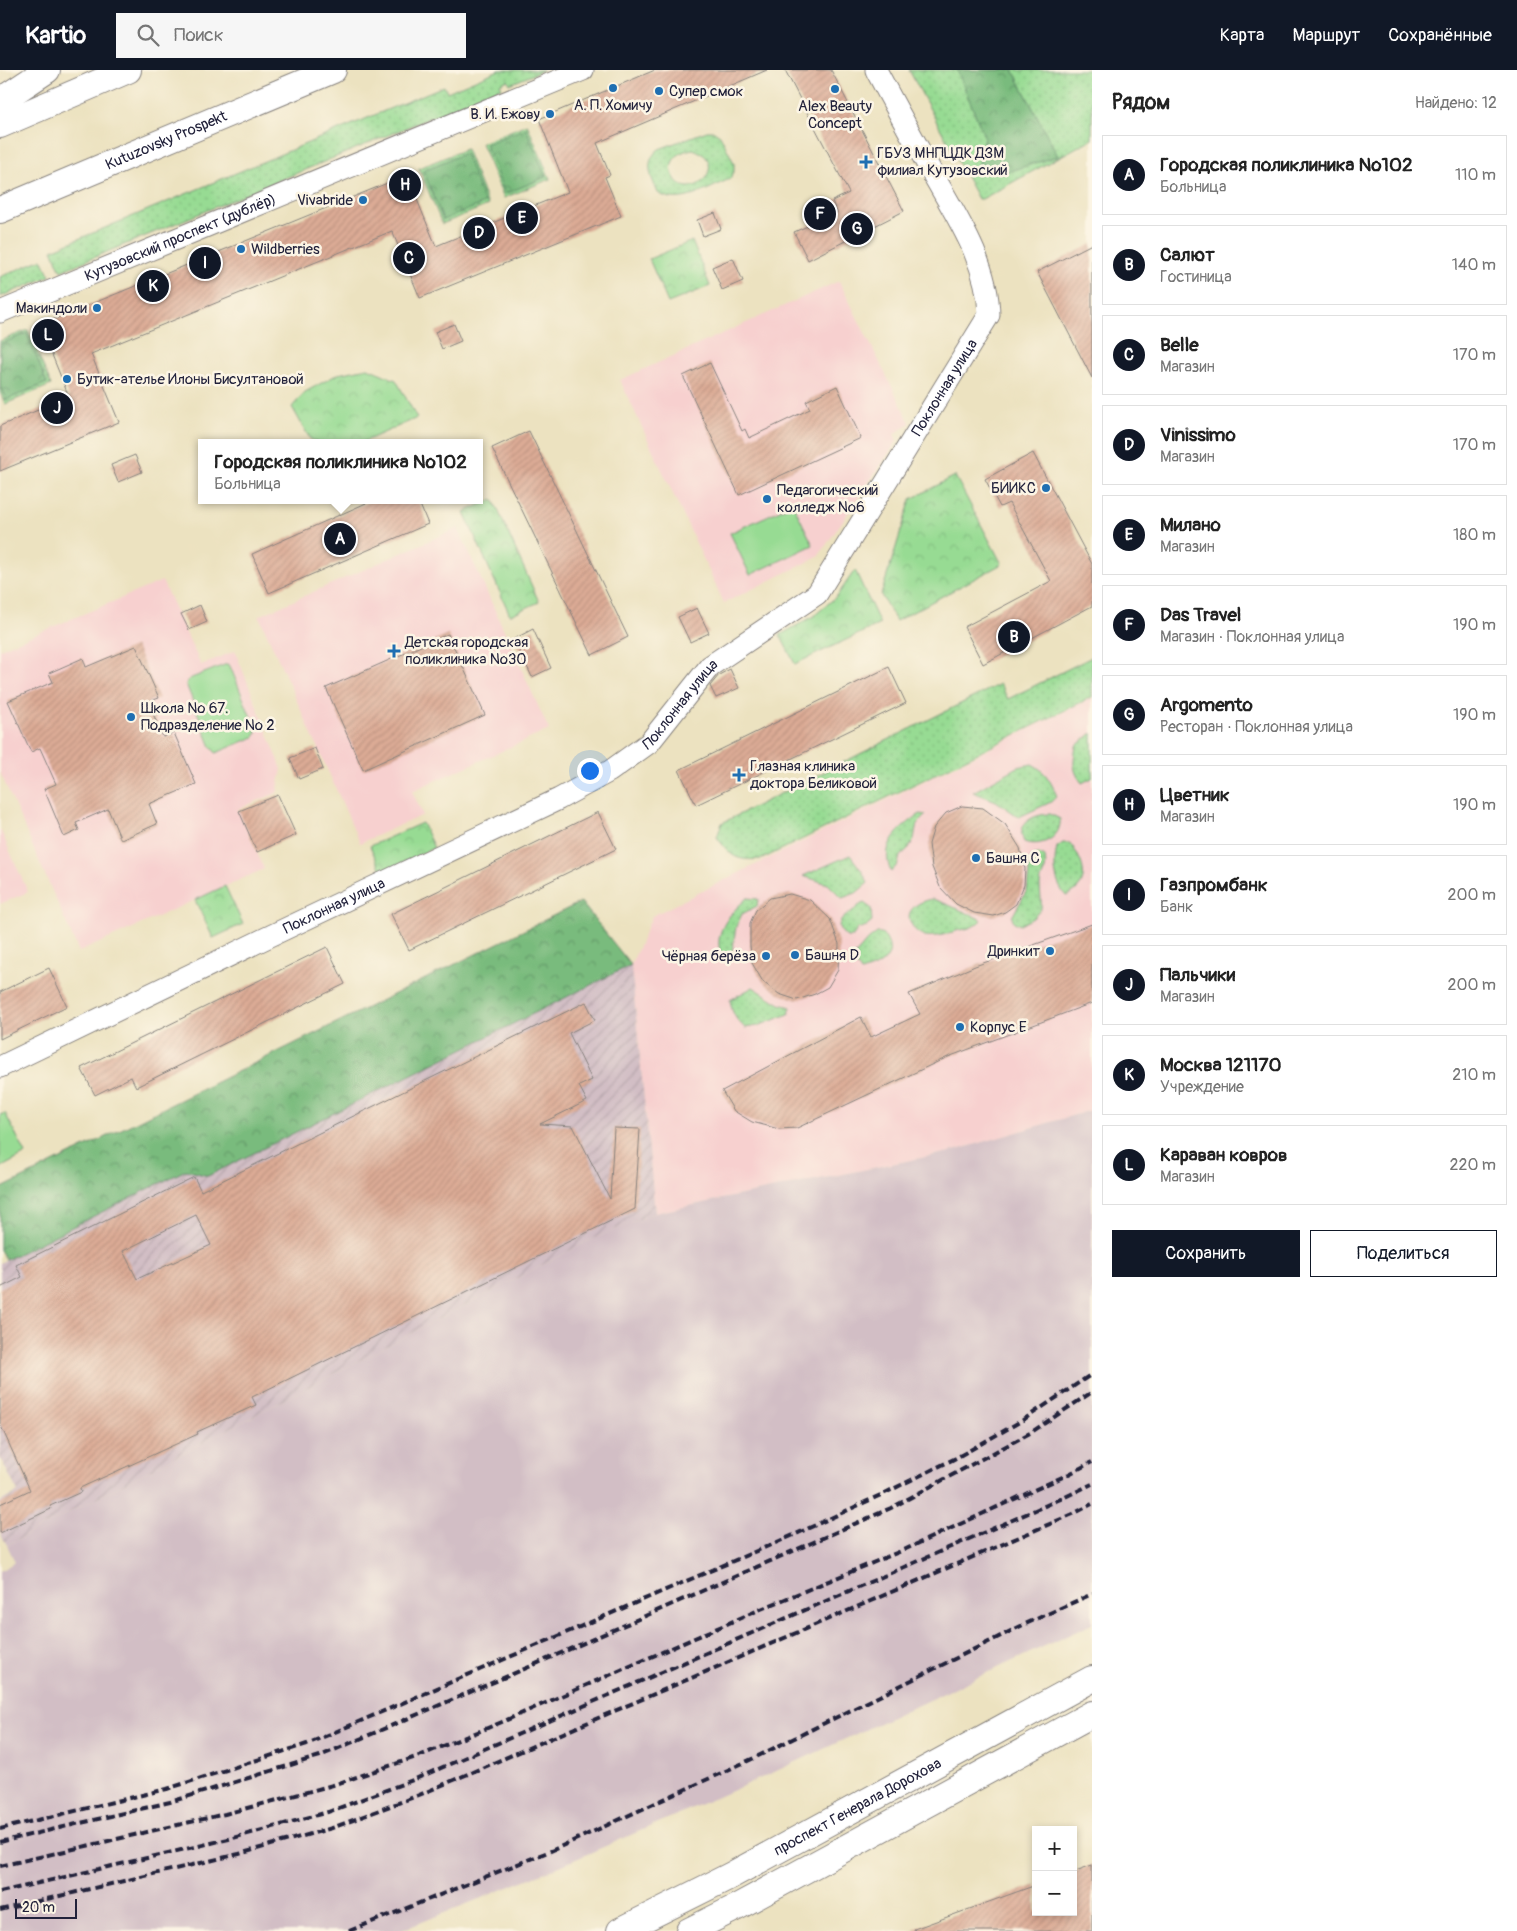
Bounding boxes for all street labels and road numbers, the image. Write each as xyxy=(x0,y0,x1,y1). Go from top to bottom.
street label: Kutuzovsky Prospekt xyxy=(102,106,231,175)
street label: Кутузовский проспект (дублёр) xyxy=(82,190,279,286)
street label: Поклонная улица xyxy=(908,336,982,440)
street label: Поклонная улица xyxy=(639,655,721,754)
street label: Поклонная улица xyxy=(280,874,388,938)
street label: проспект Генерала Дорохова xyxy=(771,1754,945,1860)

